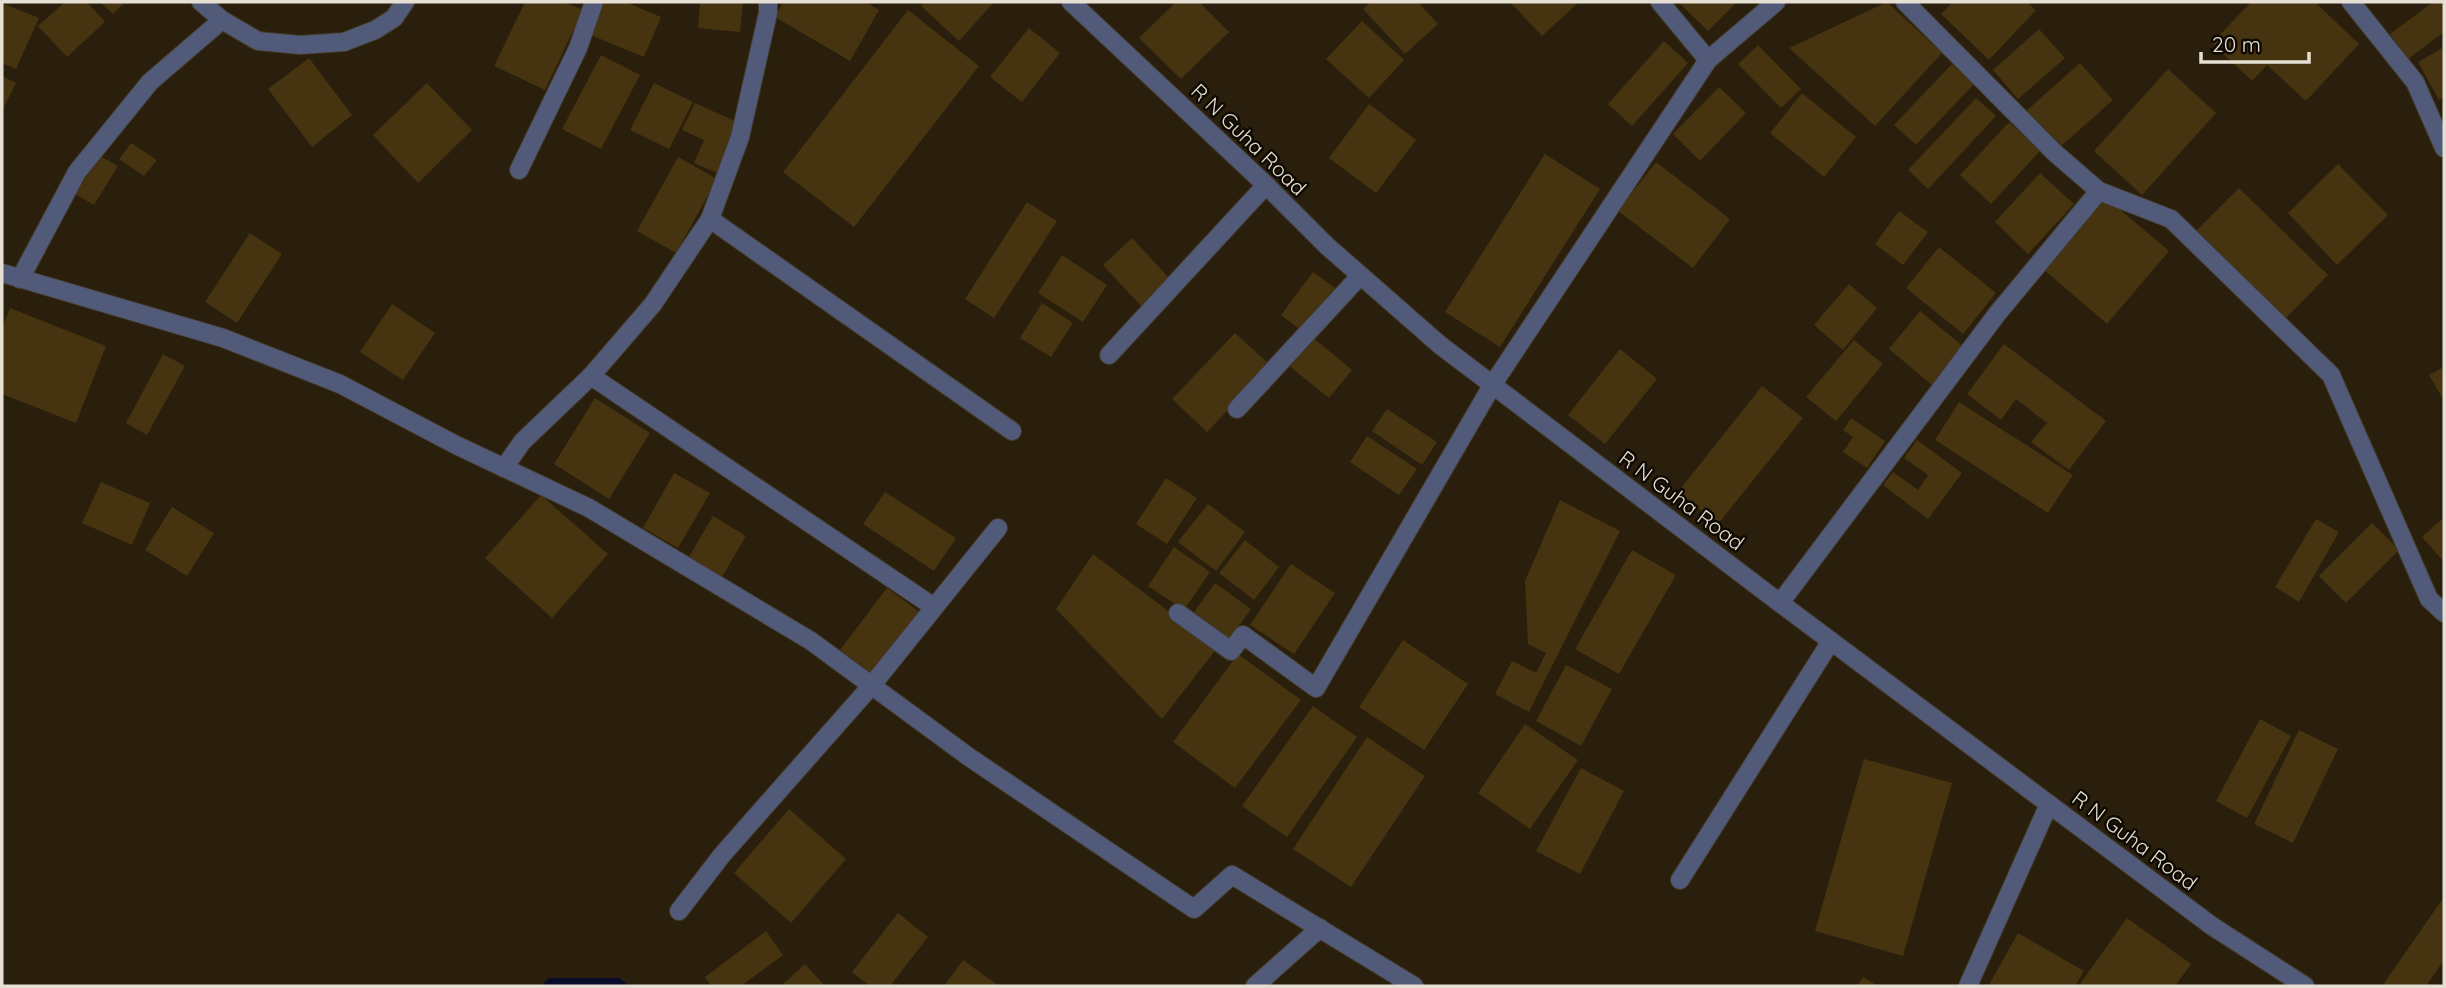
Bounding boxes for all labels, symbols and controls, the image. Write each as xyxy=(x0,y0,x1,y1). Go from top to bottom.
scale bar xyxy=(2201,21,2310,65)
text: 20 m xyxy=(2212,31,2261,57)
street label: R N Guha Road xyxy=(1186,78,1312,200)
street label: R N Guha Road xyxy=(1614,445,1750,555)
street label: R N Guha Road xyxy=(2067,785,2203,895)

